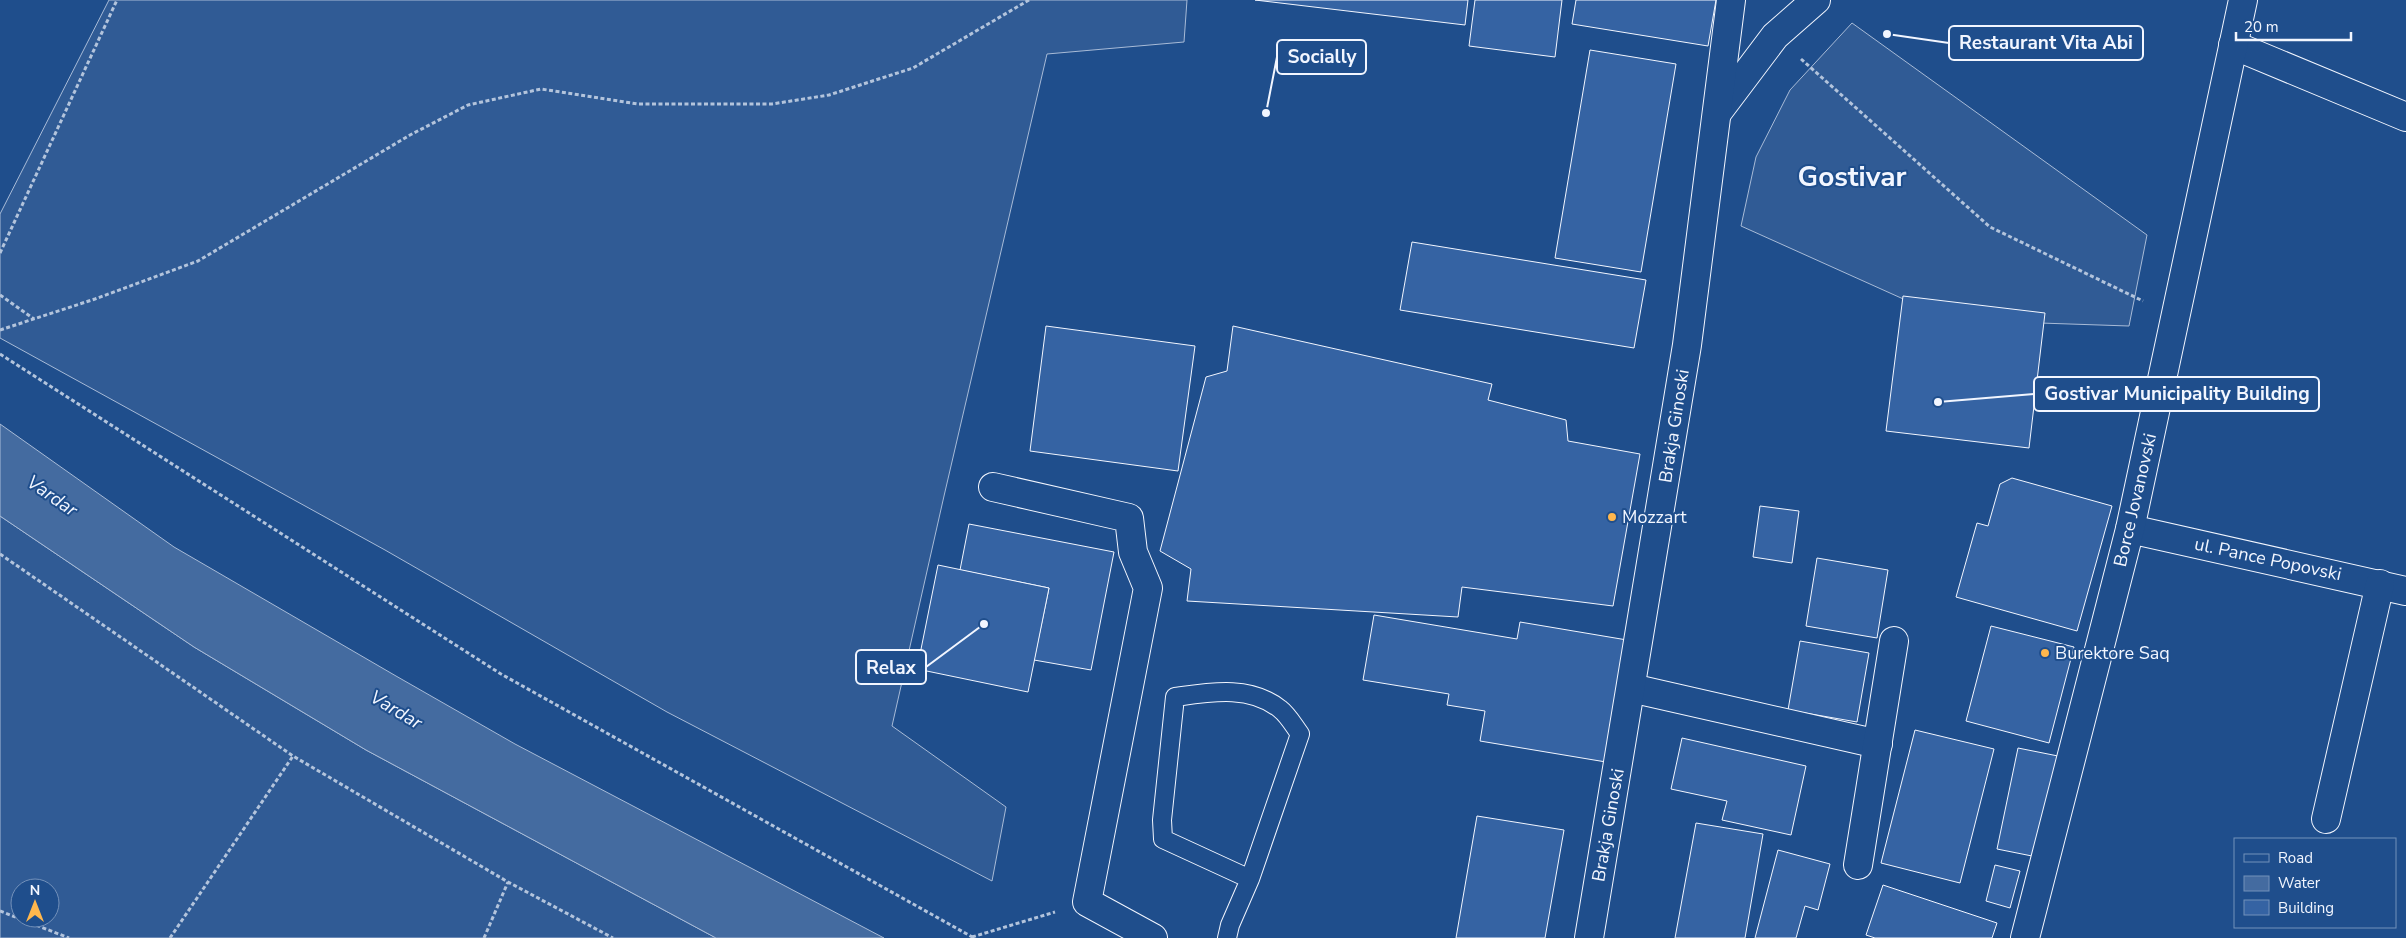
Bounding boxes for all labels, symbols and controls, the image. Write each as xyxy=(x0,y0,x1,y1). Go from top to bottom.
scale bar xyxy=(2236,10,2351,42)
text: 20 m xyxy=(2244,17,2279,37)
callout: Restaurant Vita Abi xyxy=(1949,26,2143,60)
text: Restaurant Vita Abi xyxy=(1959,30,2133,56)
callout: Socially xyxy=(1277,40,1366,74)
text: Socially xyxy=(1287,44,1358,70)
district label: Gostivar xyxy=(1798,158,1906,196)
street label: Brakja Ginoski xyxy=(1653,367,1695,485)
callout: Gostivar Municipality Building xyxy=(2034,377,2319,411)
text: Gostivar Municipality Building xyxy=(2044,381,2310,407)
street label: Borce Jovanovski xyxy=(2108,431,2162,569)
water label: Vardar xyxy=(21,469,84,524)
place label: Mozzart xyxy=(1622,505,1687,529)
marker: Mozzart xyxy=(1606,511,1618,523)
street label: ul. Pance Popovski xyxy=(2192,532,2344,586)
place label: Burektore Saq xyxy=(2055,641,2170,665)
marker: Burektore Saq xyxy=(2039,647,2051,659)
callout: Relax xyxy=(856,650,926,684)
text: Relax xyxy=(866,655,917,681)
water label: Vardar xyxy=(365,684,428,736)
street label: Brakja Ginoski xyxy=(1586,766,1630,884)
legend xyxy=(2234,838,2396,928)
text: Road xyxy=(2278,848,2313,868)
text: Water xyxy=(2278,873,2321,893)
north arrow xyxy=(10,878,60,928)
text: N xyxy=(30,881,40,900)
text: Building xyxy=(2278,898,2334,918)

